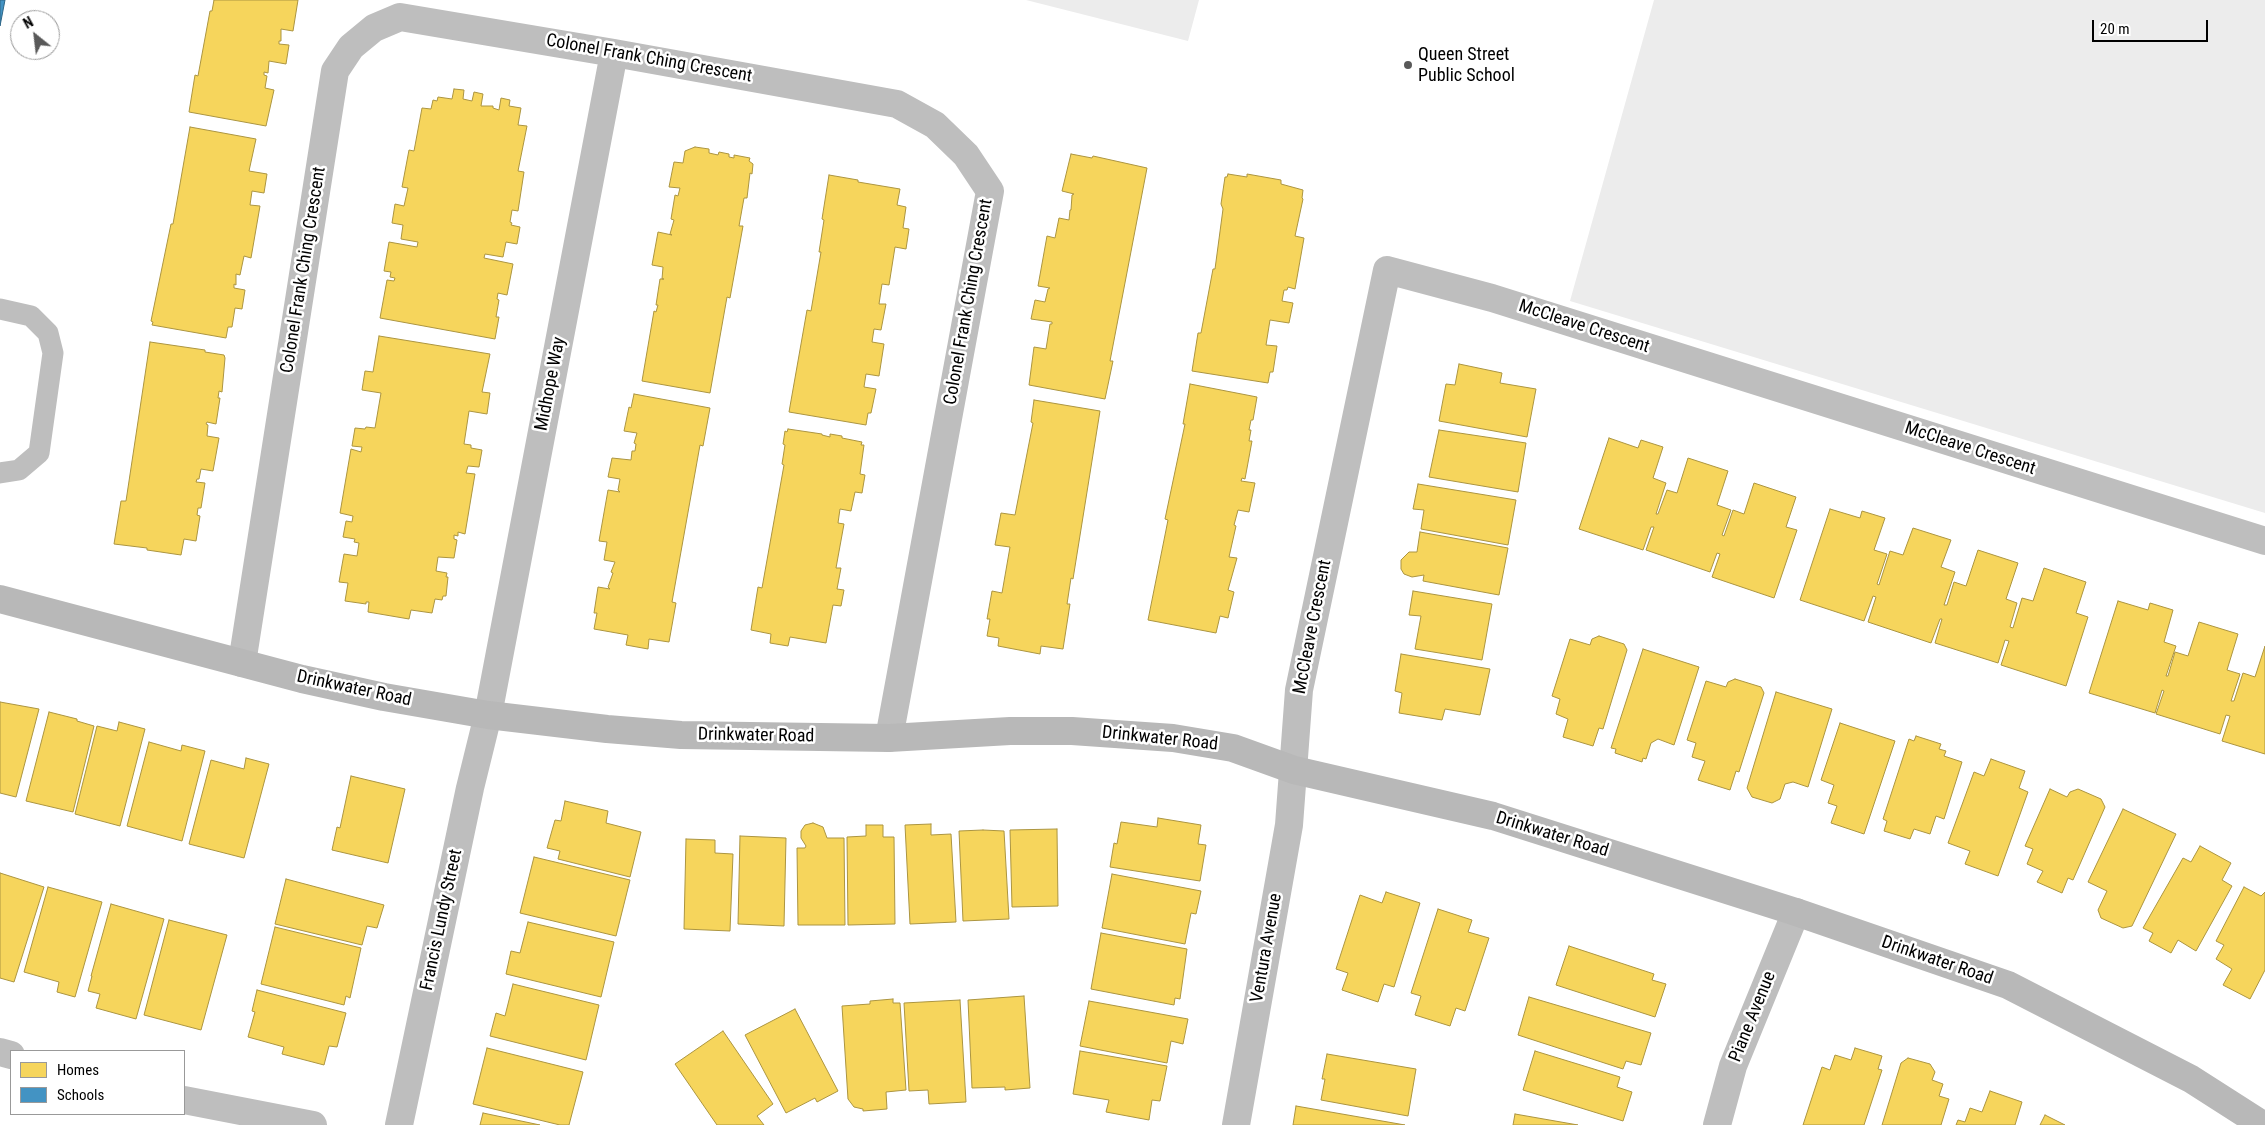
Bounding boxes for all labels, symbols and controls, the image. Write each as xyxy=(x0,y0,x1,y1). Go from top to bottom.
north arrow xyxy=(10,10,60,60)
scale bar xyxy=(2095,10,2211,42)
text: N xyxy=(21,14,36,32)
text: 20 m xyxy=(2100,20,2130,38)
street label: Colonel Frank Ching Crescent xyxy=(544,30,754,88)
place label: Queen Street Public School xyxy=(1418,44,1515,86)
marker: Queen Street Public School xyxy=(1402,59,1414,71)
street label: Colonel Frank Ching Crescent xyxy=(277,165,331,375)
street label: Colonel Frank Ching Crescent xyxy=(940,197,998,407)
street label: McCleave Crescent xyxy=(1516,296,1652,358)
street label: Midhope Way xyxy=(531,335,571,433)
street label: McCleave Crescent xyxy=(1902,418,2038,480)
street label: McCleave Crescent xyxy=(1289,558,1337,696)
street label: Drinkwater Road xyxy=(295,666,413,712)
street label: Drinkwater Road xyxy=(1101,722,1219,756)
street label: Drinkwater Road xyxy=(698,724,814,748)
street label: Drinkwater Road xyxy=(1493,808,1611,862)
street label: Francis Lundy Street xyxy=(416,847,468,993)
street label: Ventura Avenue xyxy=(1247,892,1287,1004)
street label: Drinkwater Road xyxy=(1878,932,1996,990)
street label: Piane Avenue xyxy=(1725,969,1781,1065)
legend xyxy=(10,1050,185,1115)
text: Homes xyxy=(57,1061,99,1079)
text: Schools xyxy=(57,1086,104,1104)

